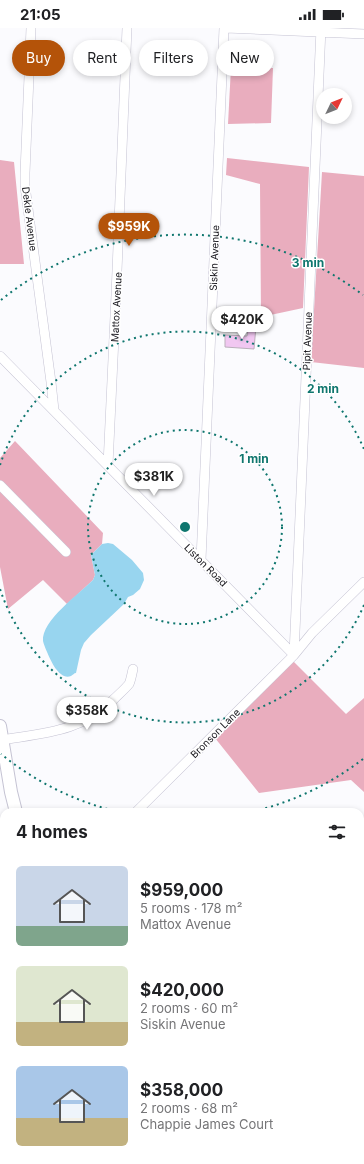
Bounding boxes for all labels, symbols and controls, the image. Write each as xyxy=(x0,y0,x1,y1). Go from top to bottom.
text: 21:05 xyxy=(20,5,61,24)
chip: Buy xyxy=(12,40,65,76)
chip: Rent xyxy=(73,40,131,76)
chip: Filters xyxy=(139,40,208,76)
chip: New xyxy=(216,40,274,76)
north arrow xyxy=(316,88,352,124)
map controls xyxy=(316,88,352,124)
street label: Dekle Avenue xyxy=(20,186,40,252)
pin: $959K xyxy=(101,213,157,247)
text: $959K xyxy=(107,218,151,234)
street label: Siskin Avenue xyxy=(207,225,221,291)
text: 3 min xyxy=(292,255,324,270)
street label: Mattox Avenue xyxy=(108,272,124,342)
pin: $420K xyxy=(214,306,270,340)
text: $420K xyxy=(220,311,264,327)
street label: Pipit Avenue xyxy=(300,311,314,370)
text: 2 min xyxy=(307,381,339,396)
text: 1 min xyxy=(239,451,269,466)
pin: $381K xyxy=(126,463,182,497)
text: $381K xyxy=(134,468,174,484)
centre of rings xyxy=(178,520,192,534)
street label: Liston Road xyxy=(182,541,230,589)
pin: $358K xyxy=(59,697,115,731)
text: $358K xyxy=(65,702,109,718)
street label: Bronson Lane xyxy=(188,706,242,760)
icon: filters xyxy=(326,821,348,843)
text: 4 homes xyxy=(16,822,88,842)
text: $959,000 xyxy=(140,880,223,900)
icon: home xyxy=(48,882,96,930)
text: 5 rooms · 178 m² xyxy=(140,900,242,916)
text: Mattox Avenue xyxy=(140,916,231,932)
text: $420,000 xyxy=(140,980,224,1000)
icon: home xyxy=(48,982,96,1030)
text: 2 rooms · 60 m² xyxy=(140,1000,238,1016)
text: Siskin Avenue xyxy=(140,1016,226,1032)
text: $358,000 xyxy=(140,1080,223,1100)
icon: home xyxy=(48,1082,96,1130)
text: 2 rooms · 68 m² xyxy=(140,1100,238,1116)
text: Chappie James Court xyxy=(140,1116,273,1132)

